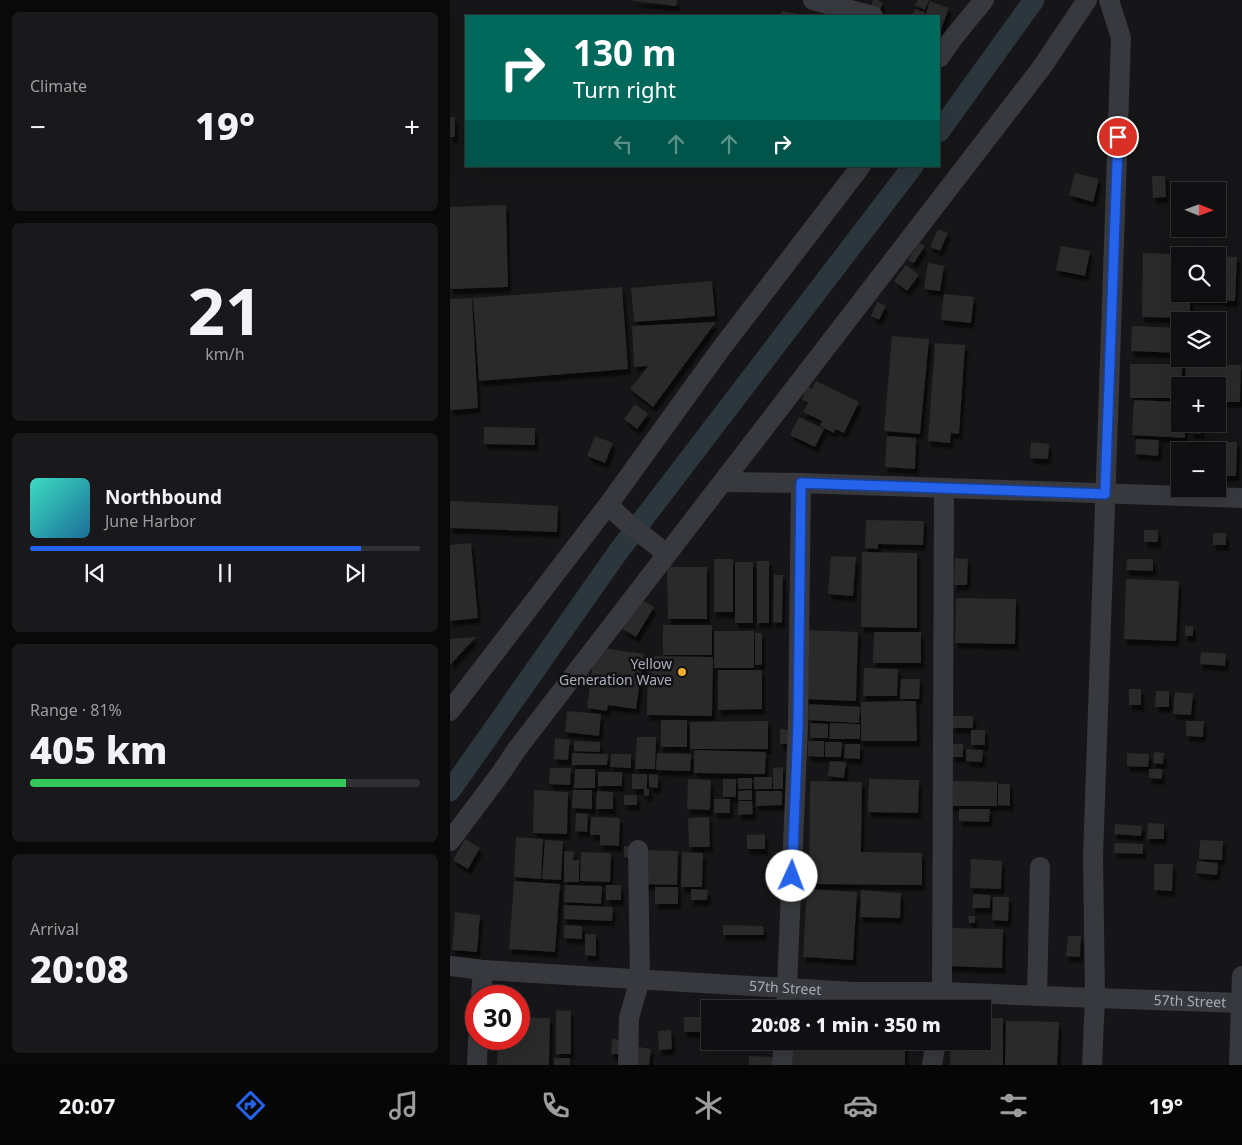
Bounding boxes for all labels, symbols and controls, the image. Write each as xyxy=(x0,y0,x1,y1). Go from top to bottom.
text: 130 m xyxy=(573,29,676,76)
icon: right xyxy=(490,35,555,100)
text: Turn right xyxy=(573,74,676,104)
text: Climate xyxy=(30,75,87,97)
text: 19° xyxy=(195,99,255,151)
text: − xyxy=(30,107,46,145)
text: + xyxy=(404,107,420,145)
pin xyxy=(1097,116,1139,158)
icon: arrive xyxy=(1104,123,1132,151)
icon: left xyxy=(609,130,637,158)
icon: ahead xyxy=(662,130,690,158)
icon: ahead xyxy=(715,130,743,158)
icon: right xyxy=(768,130,796,158)
north arrow xyxy=(1171,182,1226,238)
map controls xyxy=(1171,182,1226,497)
button: search xyxy=(1171,247,1226,302)
text: 21 xyxy=(188,266,262,354)
button: layers xyxy=(1171,312,1226,367)
text: km/h xyxy=(205,343,245,365)
button: + xyxy=(1171,377,1226,432)
button: − xyxy=(1171,442,1226,497)
text: Northbound xyxy=(105,484,222,510)
text: June Harbor xyxy=(105,510,196,532)
icon: previous xyxy=(81,559,109,587)
icon: pause xyxy=(211,559,239,587)
icon: next xyxy=(341,559,369,587)
place label: Yellow Generation Wave xyxy=(559,654,672,689)
marker: Yellow Generation Wave xyxy=(676,666,688,678)
text: Range · 81% xyxy=(30,699,122,721)
text: 405 km xyxy=(30,723,168,775)
position arrow xyxy=(765,849,817,901)
text: Arrival xyxy=(30,918,79,940)
text: 20:08 xyxy=(30,942,129,994)
street label: 57th Street xyxy=(748,976,822,999)
speed limit sign: 30 xyxy=(465,985,530,1050)
street label: 57th Street xyxy=(1153,990,1227,1011)
text: 20:08 · 1 min · 350 m xyxy=(751,1012,941,1038)
icon: directions xyxy=(233,1088,268,1123)
icon: music xyxy=(386,1088,421,1123)
icon: phone xyxy=(538,1088,573,1123)
icon: climate xyxy=(691,1088,726,1123)
icon: car xyxy=(843,1088,878,1123)
icon: filters xyxy=(996,1088,1031,1123)
text: 20:07 xyxy=(59,1090,115,1120)
text: 19° xyxy=(1149,1090,1183,1120)

